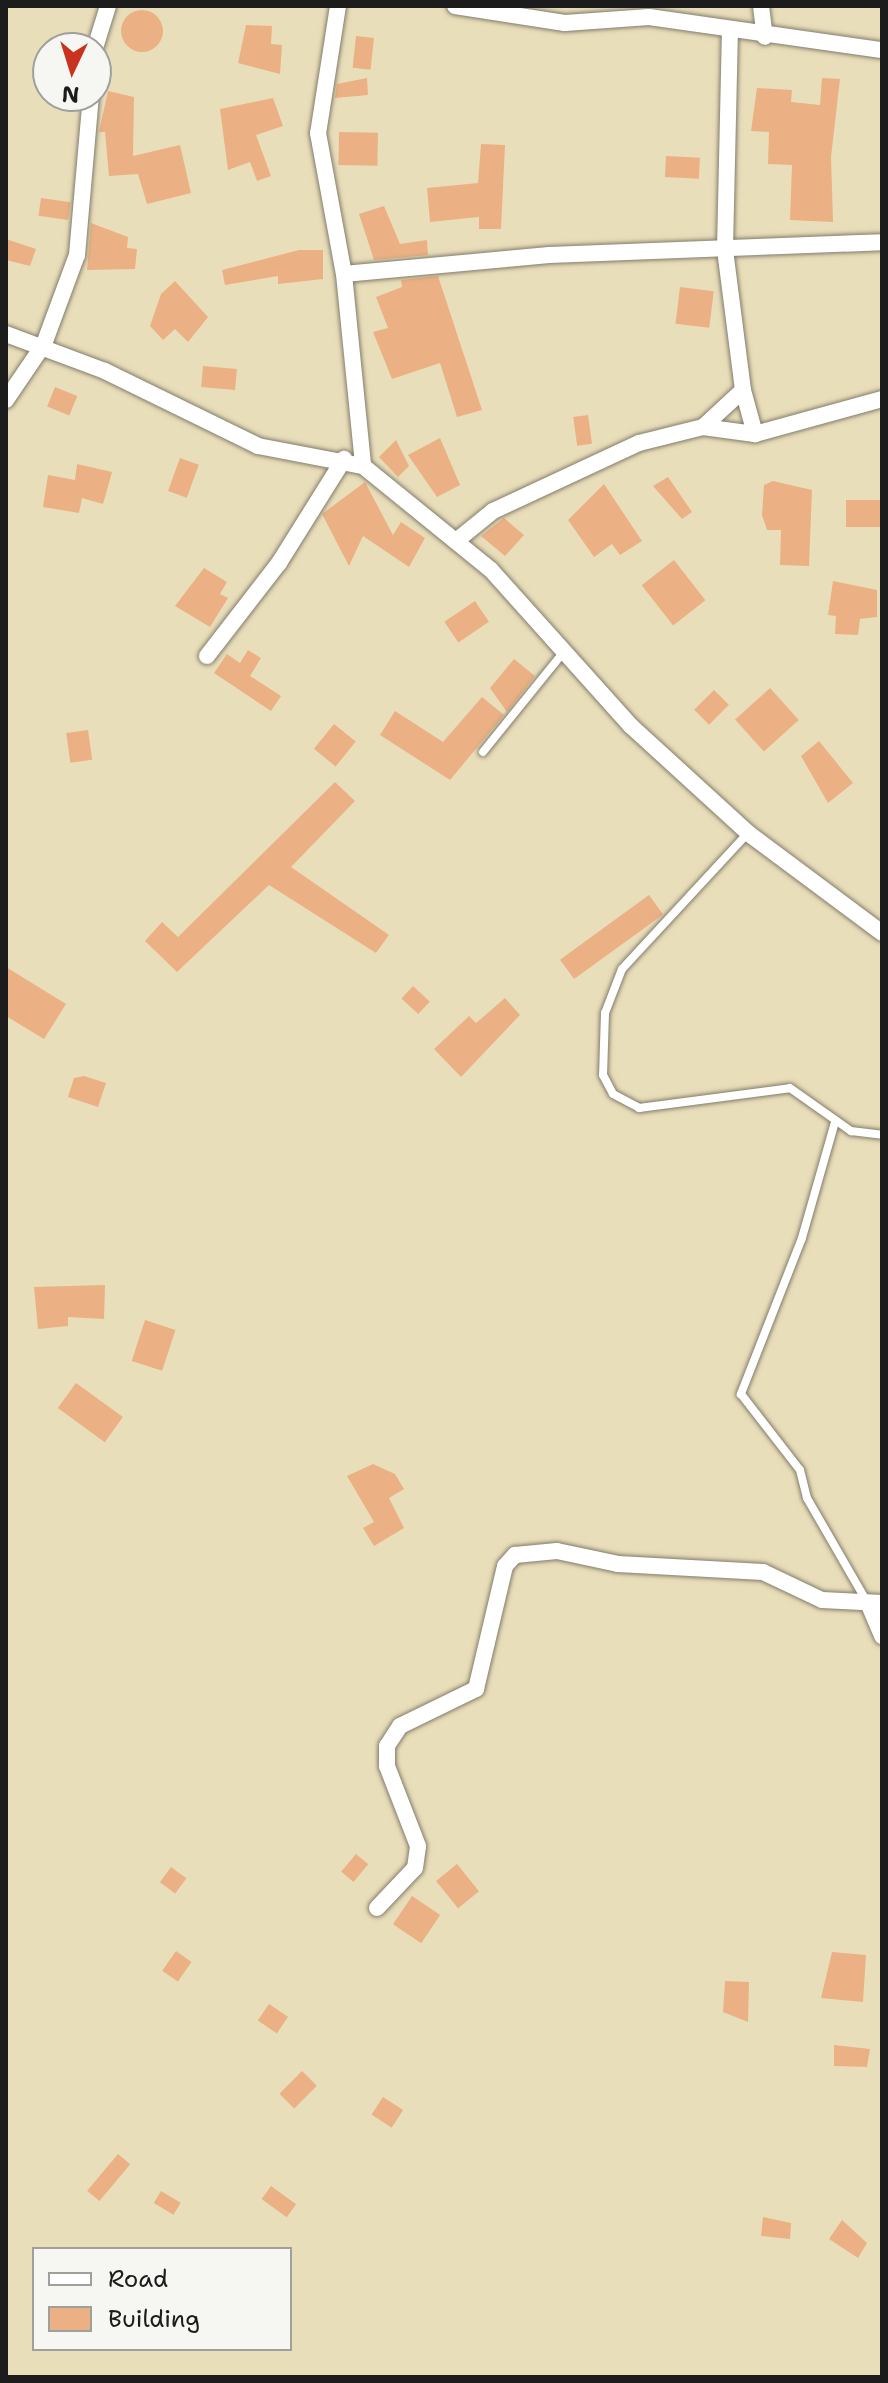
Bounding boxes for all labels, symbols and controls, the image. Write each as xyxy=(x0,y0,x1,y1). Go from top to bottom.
north arrow xyxy=(32,32,112,112)
text: N xyxy=(61,79,80,110)
legend xyxy=(32,2247,292,2351)
text: Road xyxy=(108,2263,168,2295)
text: Building xyxy=(108,2303,200,2335)

